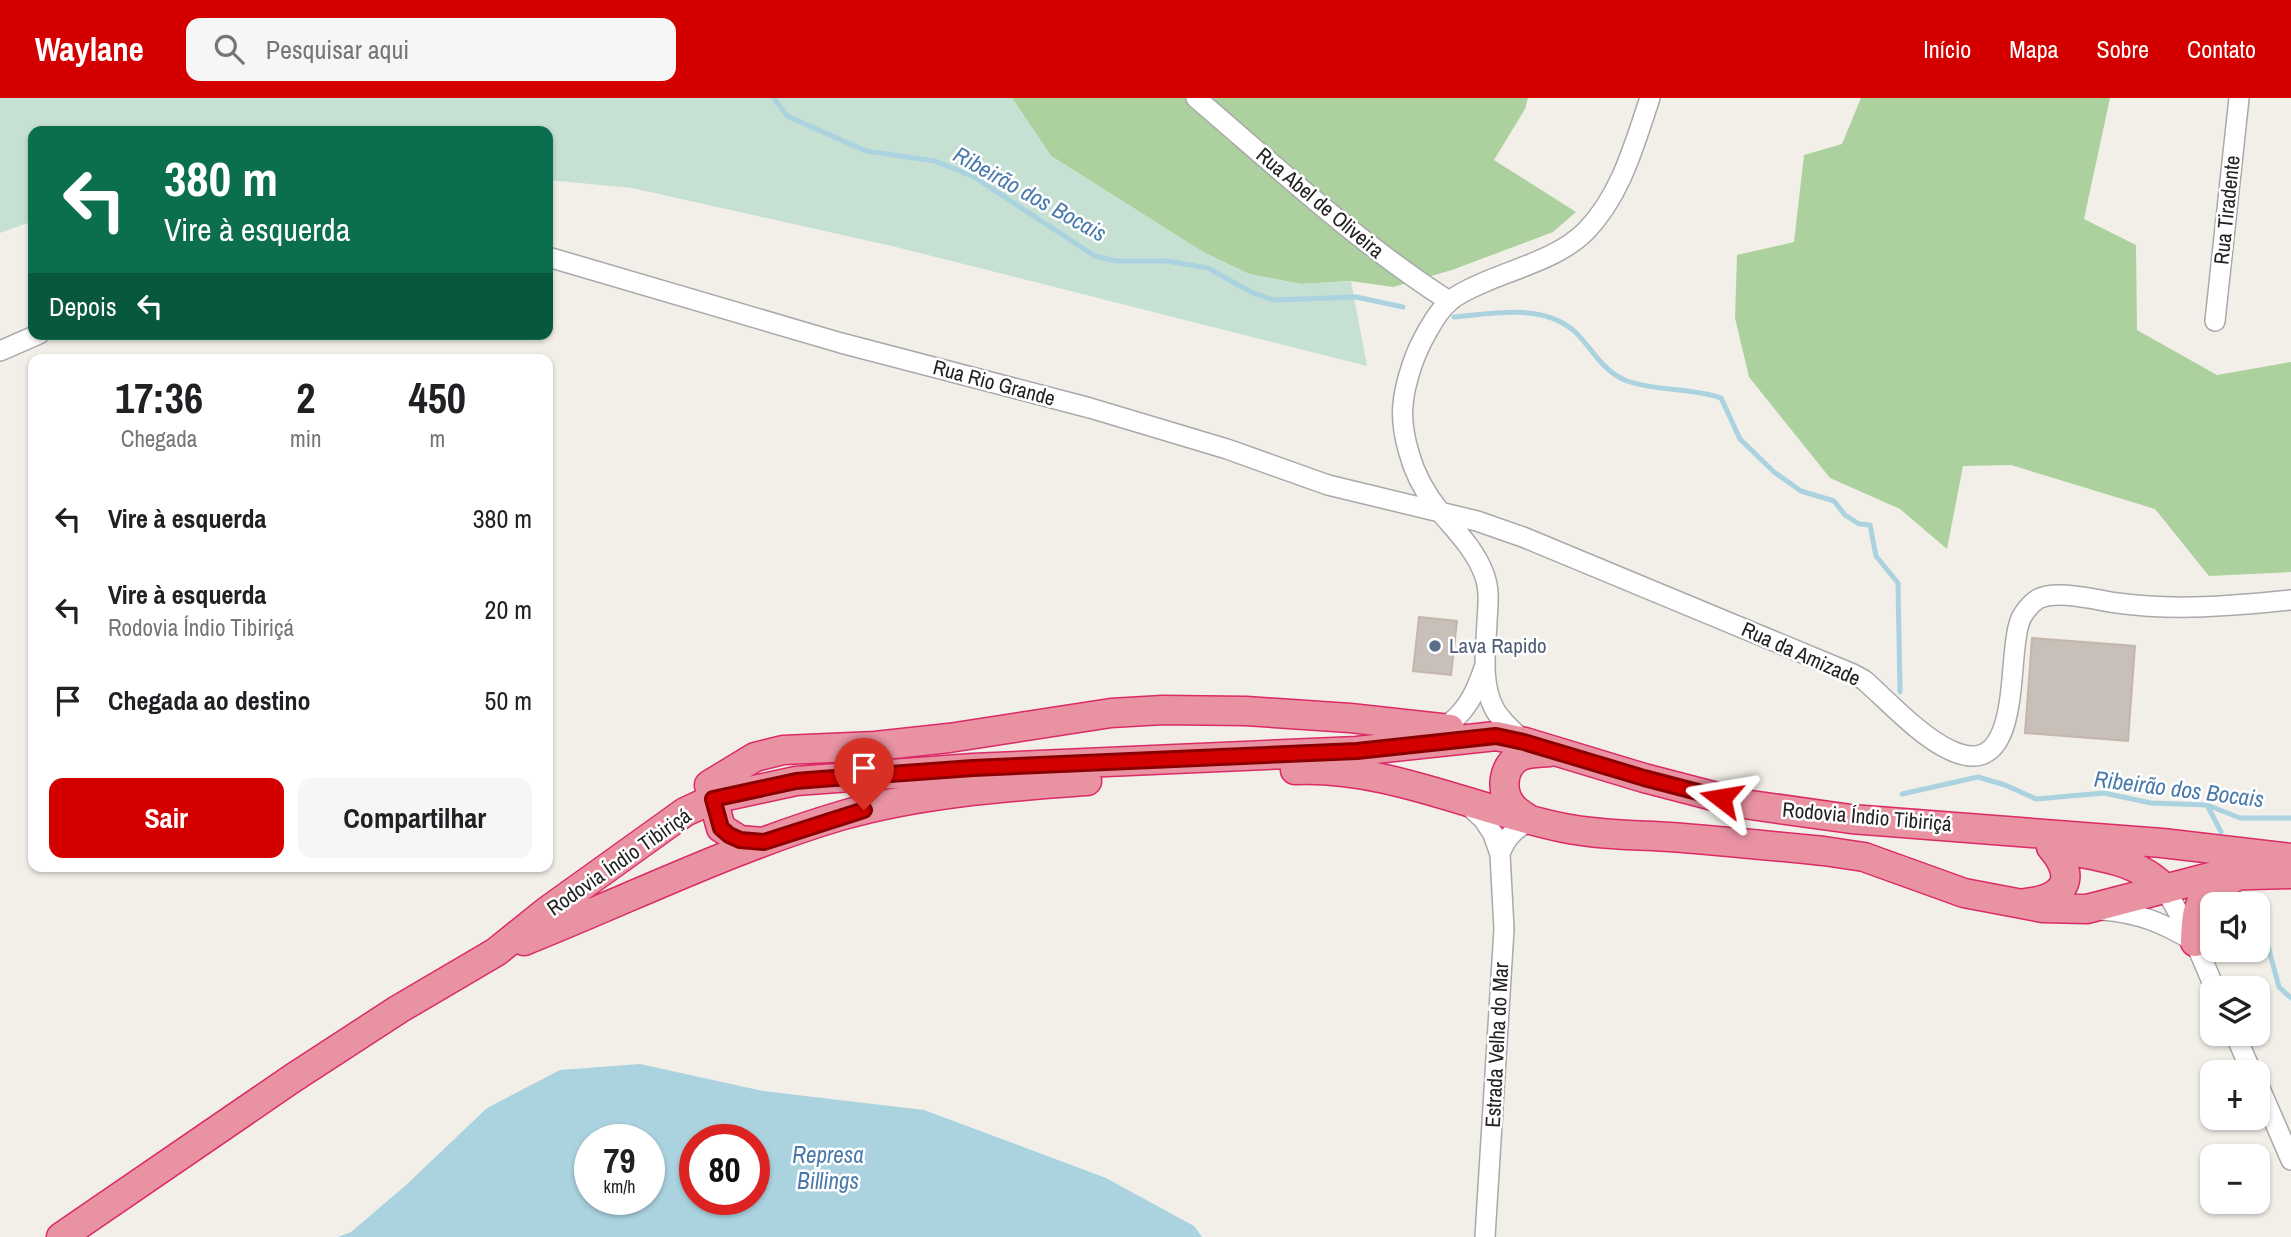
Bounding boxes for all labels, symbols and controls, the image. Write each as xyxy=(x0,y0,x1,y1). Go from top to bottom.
search box xyxy=(186,18,676,81)
text: Waylane xyxy=(35,27,144,71)
icon: search xyxy=(210,30,248,68)
text: Pesquisar aqui xyxy=(266,32,409,67)
text: Início xyxy=(1923,33,1971,65)
text: Mapa xyxy=(2009,33,2059,65)
text: Sobre xyxy=(2097,33,2149,65)
text: Contato xyxy=(2187,33,2256,65)
water label: Ribeirão dos Bocais xyxy=(948,139,1112,249)
street label: Rua Abel de Oliveira xyxy=(1250,140,1391,265)
text: 380 m xyxy=(164,145,278,211)
icon: left xyxy=(49,154,140,245)
street label: Rua Tiradente xyxy=(2206,154,2247,266)
text: Vire à esquerda xyxy=(164,208,350,251)
icon: left xyxy=(131,287,169,325)
text: Depois xyxy=(49,289,117,324)
street label: Rua Rio Grande xyxy=(930,352,1058,413)
text: 17:36 xyxy=(115,370,203,426)
text: 2 xyxy=(296,370,315,426)
text: 450 xyxy=(409,370,466,426)
text: Chegada xyxy=(121,423,197,454)
text: min xyxy=(290,423,322,454)
text: m xyxy=(429,423,445,454)
icon: left xyxy=(49,500,87,538)
text: Vire à esquerda xyxy=(108,501,266,536)
text: 380 m xyxy=(473,501,532,536)
text: Vire à esquerda xyxy=(108,577,266,612)
icon: left xyxy=(49,591,87,629)
text: 20 m xyxy=(485,592,532,627)
text: Rodovia Índio Tibiriçá xyxy=(108,612,294,643)
street label: Rua da Amizade xyxy=(1737,614,1865,693)
place label: Lava Rapido xyxy=(1449,631,1547,660)
marker: Lava Rapido xyxy=(1427,638,1443,654)
icon: arrive xyxy=(49,682,87,720)
text: Chegada ao destino xyxy=(108,683,311,718)
text: 50 m xyxy=(485,683,532,718)
pin xyxy=(834,738,894,810)
icon: arrive xyxy=(845,749,883,787)
position arrow xyxy=(1684,761,1758,835)
water label: Ribeirão dos Bocais xyxy=(2092,763,2266,814)
button: Sair xyxy=(49,778,284,858)
button: Compartilhar xyxy=(298,778,532,858)
street label: Rodovia Índio Tibiriçá xyxy=(1781,795,1953,838)
street label: Rodovia Índio Tibiriçá xyxy=(541,801,697,922)
map controls xyxy=(2200,892,2270,1214)
button: sound xyxy=(2200,892,2270,962)
street label: Estrada Velha do Mar xyxy=(1478,961,1515,1128)
button: layers xyxy=(2200,976,2270,1046)
button: + xyxy=(2200,1060,2270,1130)
speed limit sign: 80 xyxy=(679,1124,770,1215)
text: 79 xyxy=(604,1137,635,1184)
water label: Represa Billings xyxy=(792,1139,864,1196)
button: − xyxy=(2200,1144,2270,1214)
text: km/h xyxy=(604,1174,636,1199)

